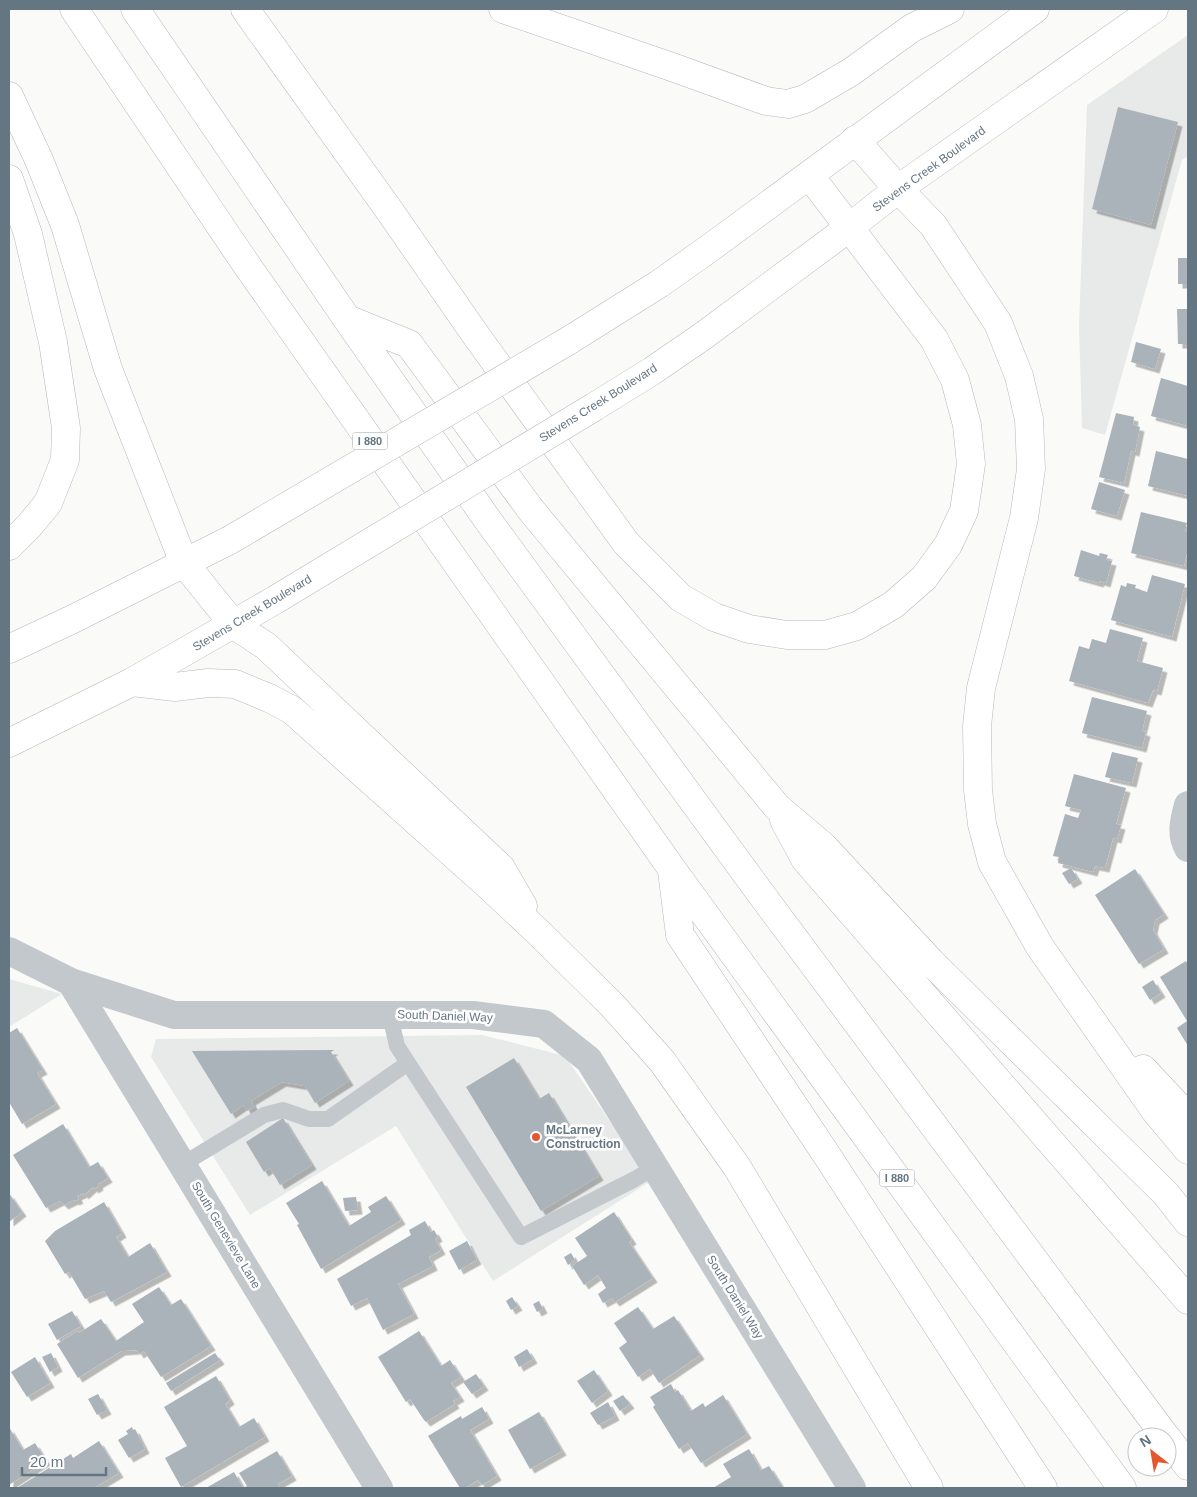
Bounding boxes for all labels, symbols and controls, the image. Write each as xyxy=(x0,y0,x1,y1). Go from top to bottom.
street label: Stevens Creek Boulevard xyxy=(870,123,988,215)
street label: Stevens Creek Boulevard xyxy=(537,361,659,445)
road number: I 880 xyxy=(352,432,388,450)
street label: Stevens Creek Boulevard xyxy=(190,572,314,654)
street label: South Daniel Way xyxy=(397,1007,493,1025)
place label: McLarney Construction xyxy=(546,1123,621,1151)
marker: McLarney Construction xyxy=(530,1131,542,1143)
road number: I 880 xyxy=(880,1170,914,1186)
street label: South Genevieve Lane xyxy=(189,1179,264,1291)
street label: South Daniel Way xyxy=(704,1253,766,1341)
north arrow xyxy=(1127,1427,1177,1477)
text: N xyxy=(1137,1431,1154,1450)
scale bar xyxy=(22,1444,106,1476)
text: 20 m xyxy=(30,1453,63,1470)

